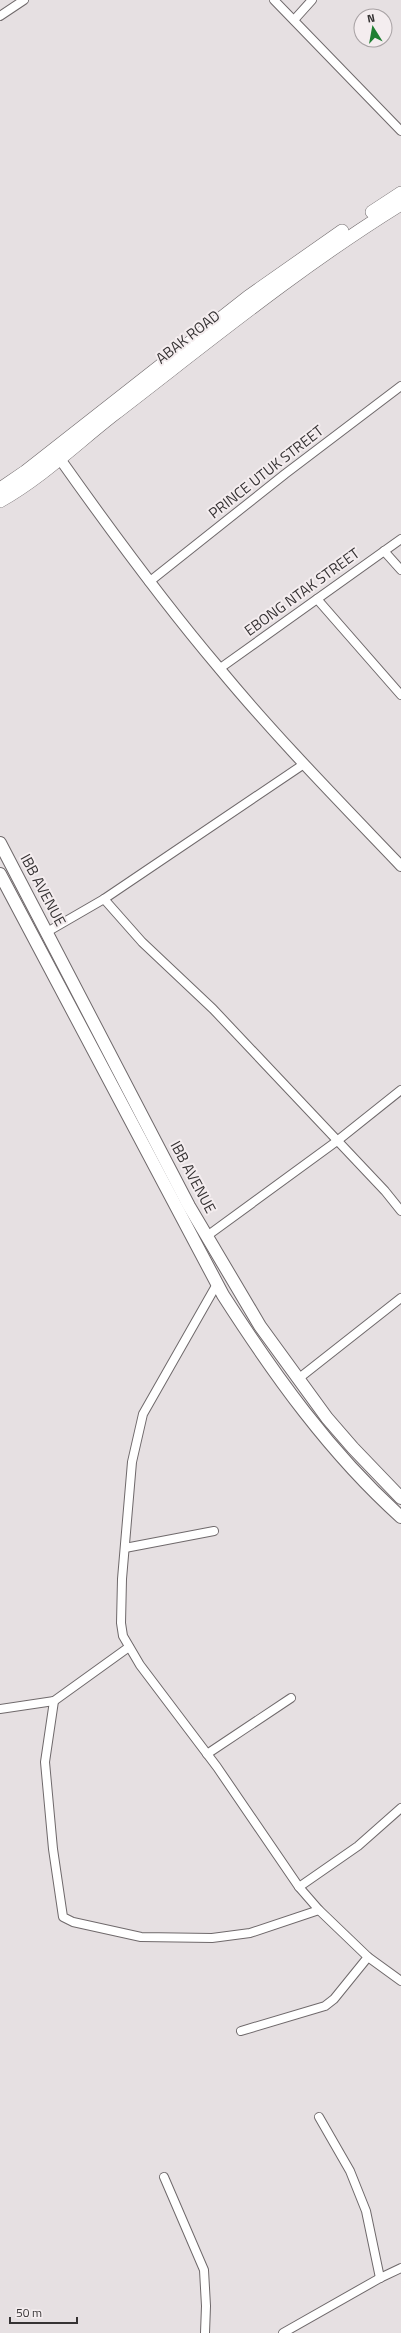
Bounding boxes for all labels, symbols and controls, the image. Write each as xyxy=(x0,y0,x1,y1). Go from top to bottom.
north arrow xyxy=(353,8,393,48)
text: N xyxy=(366,10,376,27)
street label: ABAK ROAD xyxy=(151,304,225,369)
street label: PRINCE UTUK STREET xyxy=(203,419,328,524)
street label: EBONG NTAK STREET xyxy=(239,542,364,641)
street label: IBB AVENUE xyxy=(15,849,72,930)
street label: IBB AVENUE xyxy=(165,1136,222,1217)
scale bar xyxy=(10,2299,77,2325)
text: 50 m xyxy=(16,2303,42,2322)

